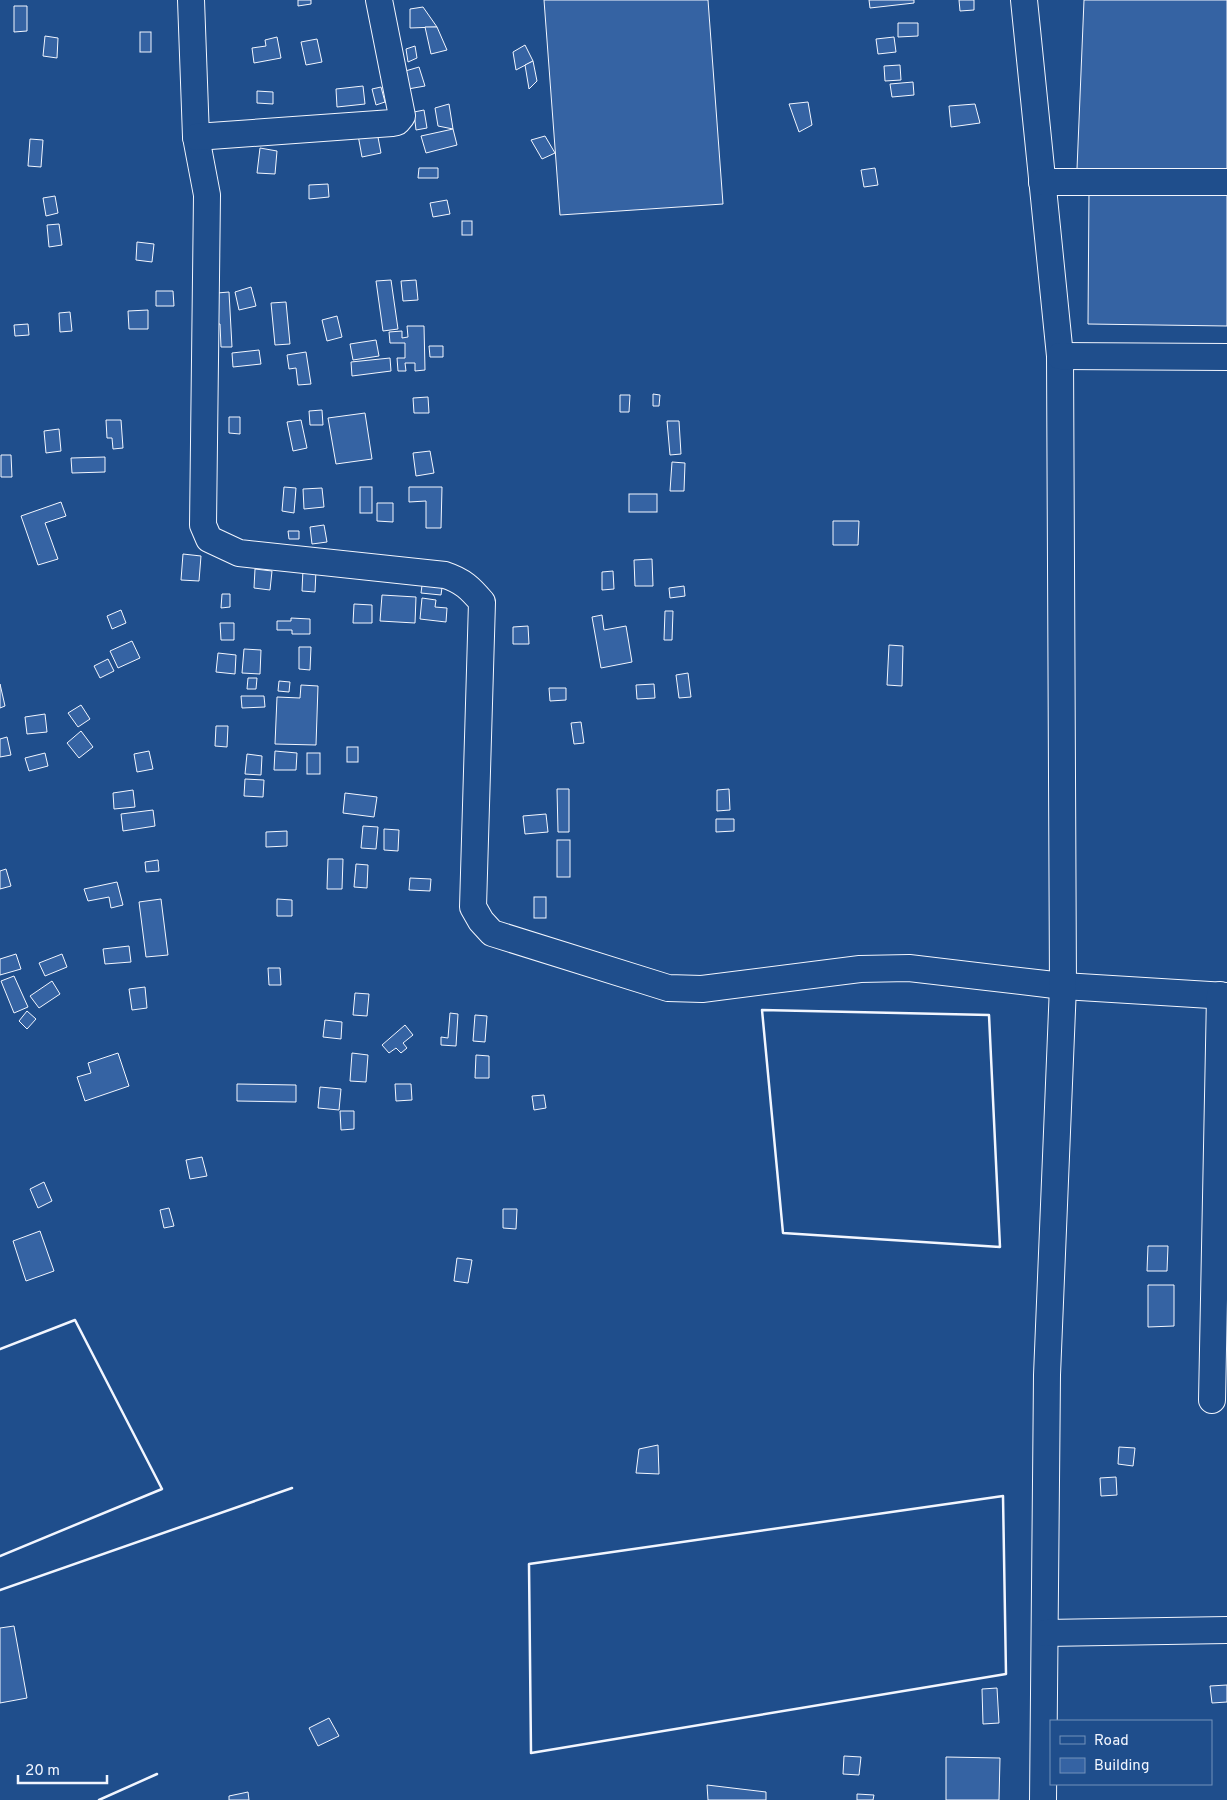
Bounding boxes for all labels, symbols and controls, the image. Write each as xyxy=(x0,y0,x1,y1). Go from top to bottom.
legend xyxy=(1050,1720,1212,1785)
text: Road xyxy=(1094,1732,1129,1751)
scale bar xyxy=(18,1752,106,1784)
text: Building xyxy=(1094,1757,1149,1776)
text: 20 m xyxy=(25,1762,60,1781)

